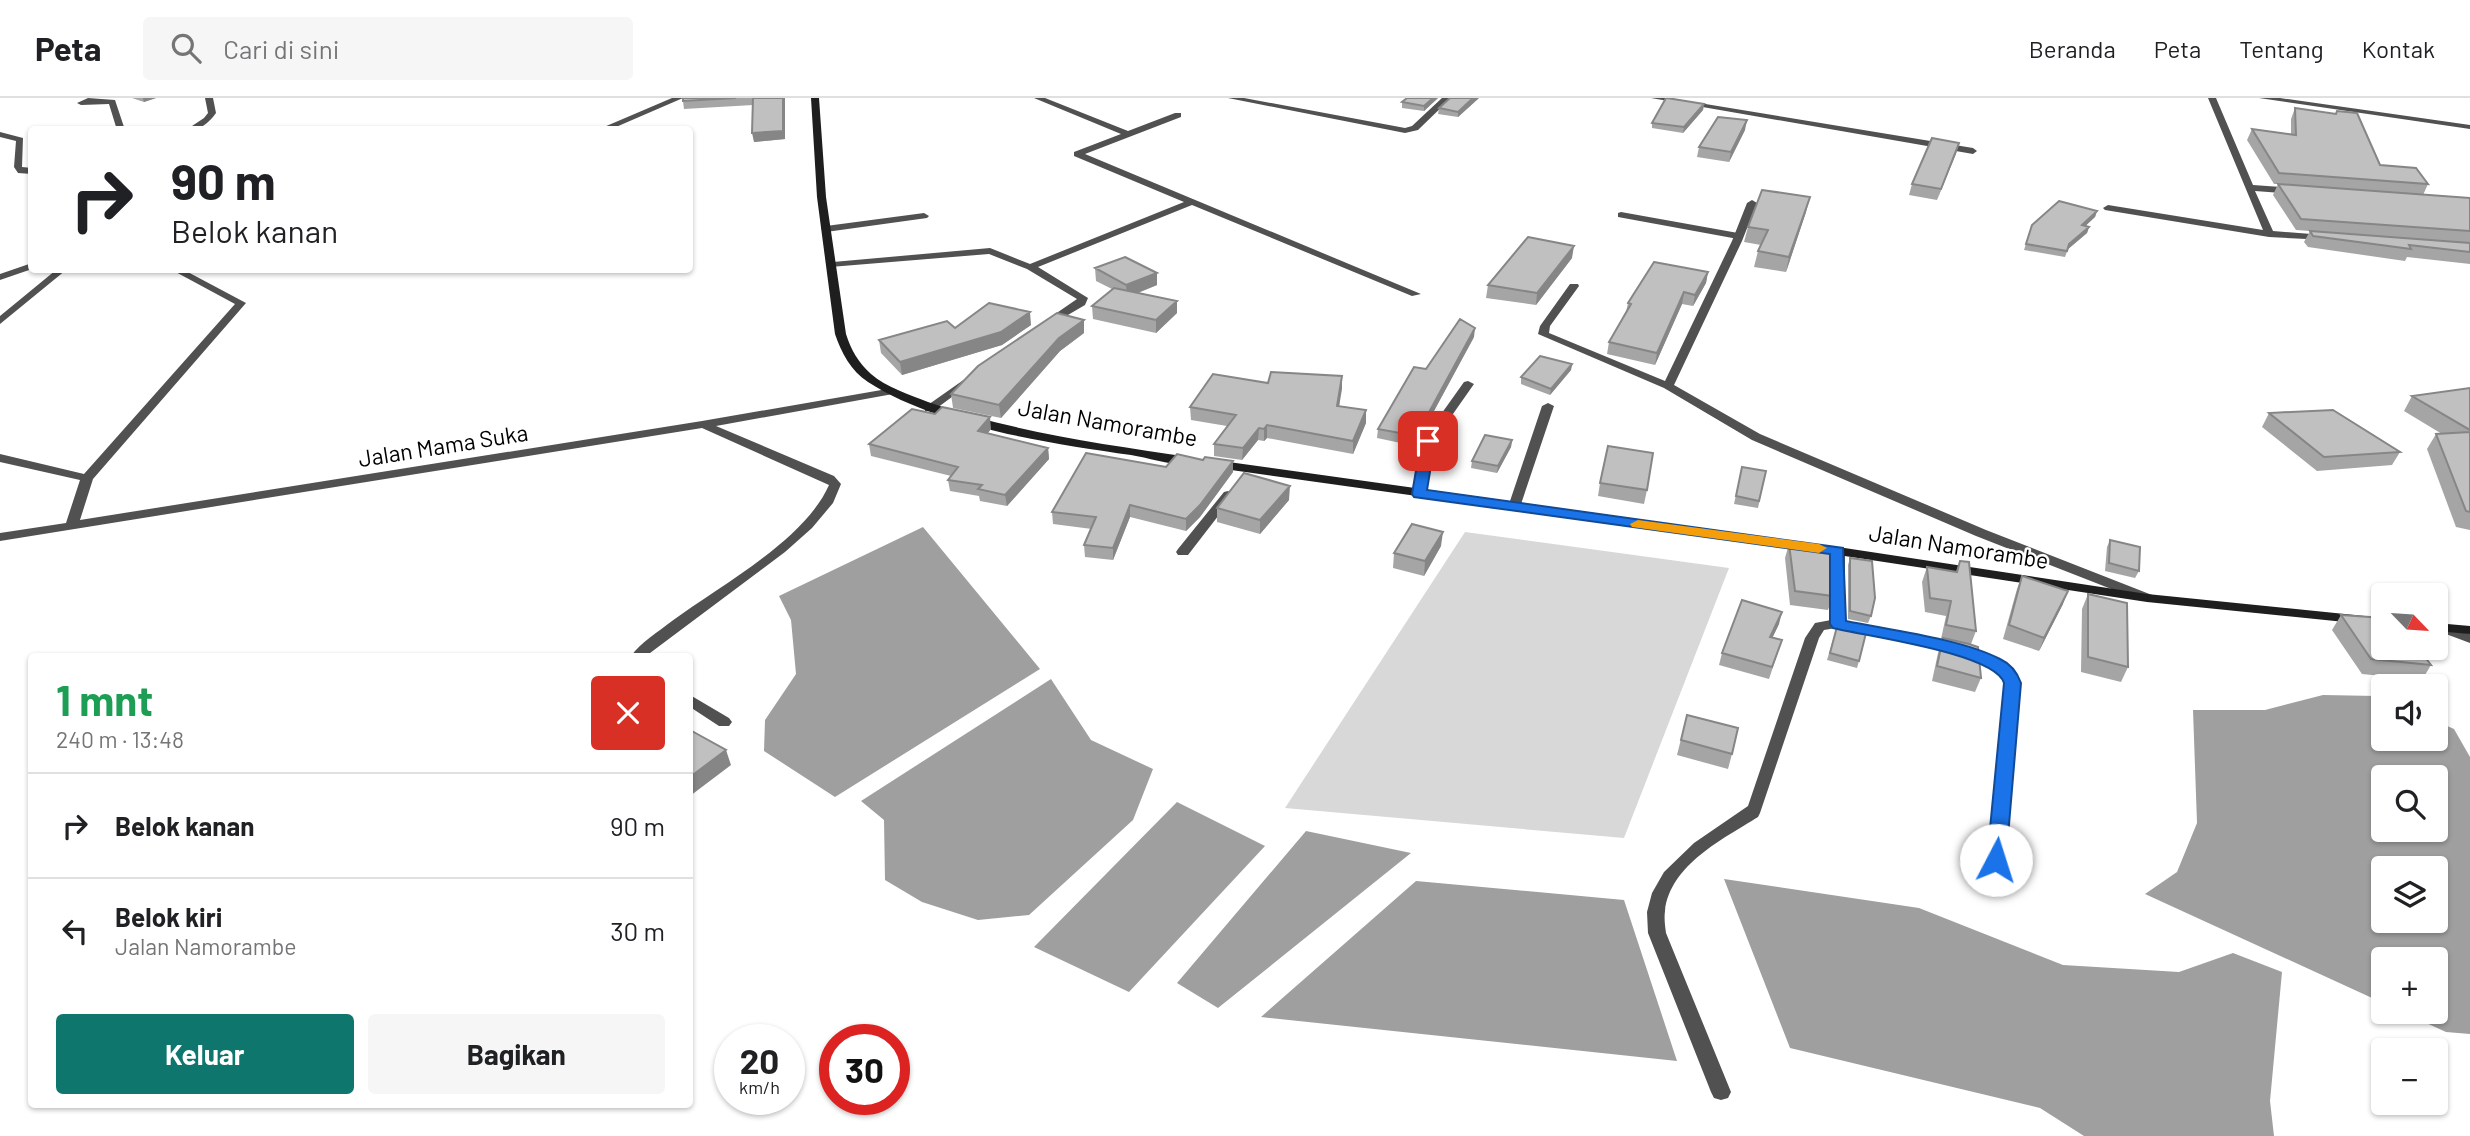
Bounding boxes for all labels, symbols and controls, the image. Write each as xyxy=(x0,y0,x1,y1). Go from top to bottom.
search box xyxy=(143,17,633,80)
text: Peta xyxy=(35,28,101,68)
icon: search xyxy=(167,29,205,67)
text: Cari di sini xyxy=(223,33,339,64)
text: Beranda xyxy=(2029,34,2116,63)
text: Peta xyxy=(2154,34,2201,63)
text: Tentang xyxy=(2239,34,2324,63)
text: Kontak xyxy=(2362,34,2435,63)
text: 90 m xyxy=(171,151,276,210)
icon: right xyxy=(56,154,147,245)
text: Belok kanan xyxy=(171,211,338,249)
street label: Jalan Namorambe xyxy=(1016,392,1200,452)
pin xyxy=(1398,411,1458,471)
street label: Jalan Mama Suka xyxy=(356,418,530,472)
icon: arrive xyxy=(1409,422,1447,460)
street label: Jalan Namorambe xyxy=(1867,518,2051,574)
north arrow xyxy=(2371,583,2448,660)
map controls xyxy=(2371,583,2448,1115)
text: 1 mnt xyxy=(56,674,153,724)
button: sound xyxy=(2371,674,2448,751)
button: close xyxy=(591,676,665,750)
text: 240 m · 13:48 xyxy=(56,725,184,753)
button: search xyxy=(2371,765,2448,842)
icon: right xyxy=(56,807,94,845)
text: Belok kanan xyxy=(115,810,254,841)
text: 90 m xyxy=(610,810,665,841)
position arrow xyxy=(1959,823,2033,897)
button: layers xyxy=(2371,856,2448,933)
text: Belok kiri xyxy=(115,901,222,932)
icon: left xyxy=(56,912,94,950)
text: 30 m xyxy=(610,915,665,946)
text: Jalan Namorambe xyxy=(115,932,297,960)
button: + xyxy=(2371,947,2448,1024)
button: Keluar xyxy=(56,1014,354,1094)
button: Bagikan xyxy=(368,1014,665,1094)
speed limit sign: 30 xyxy=(819,1024,910,1115)
button: − xyxy=(2371,1038,2448,1115)
text: 20 xyxy=(740,1039,779,1081)
text: km/h xyxy=(739,1076,780,1098)

